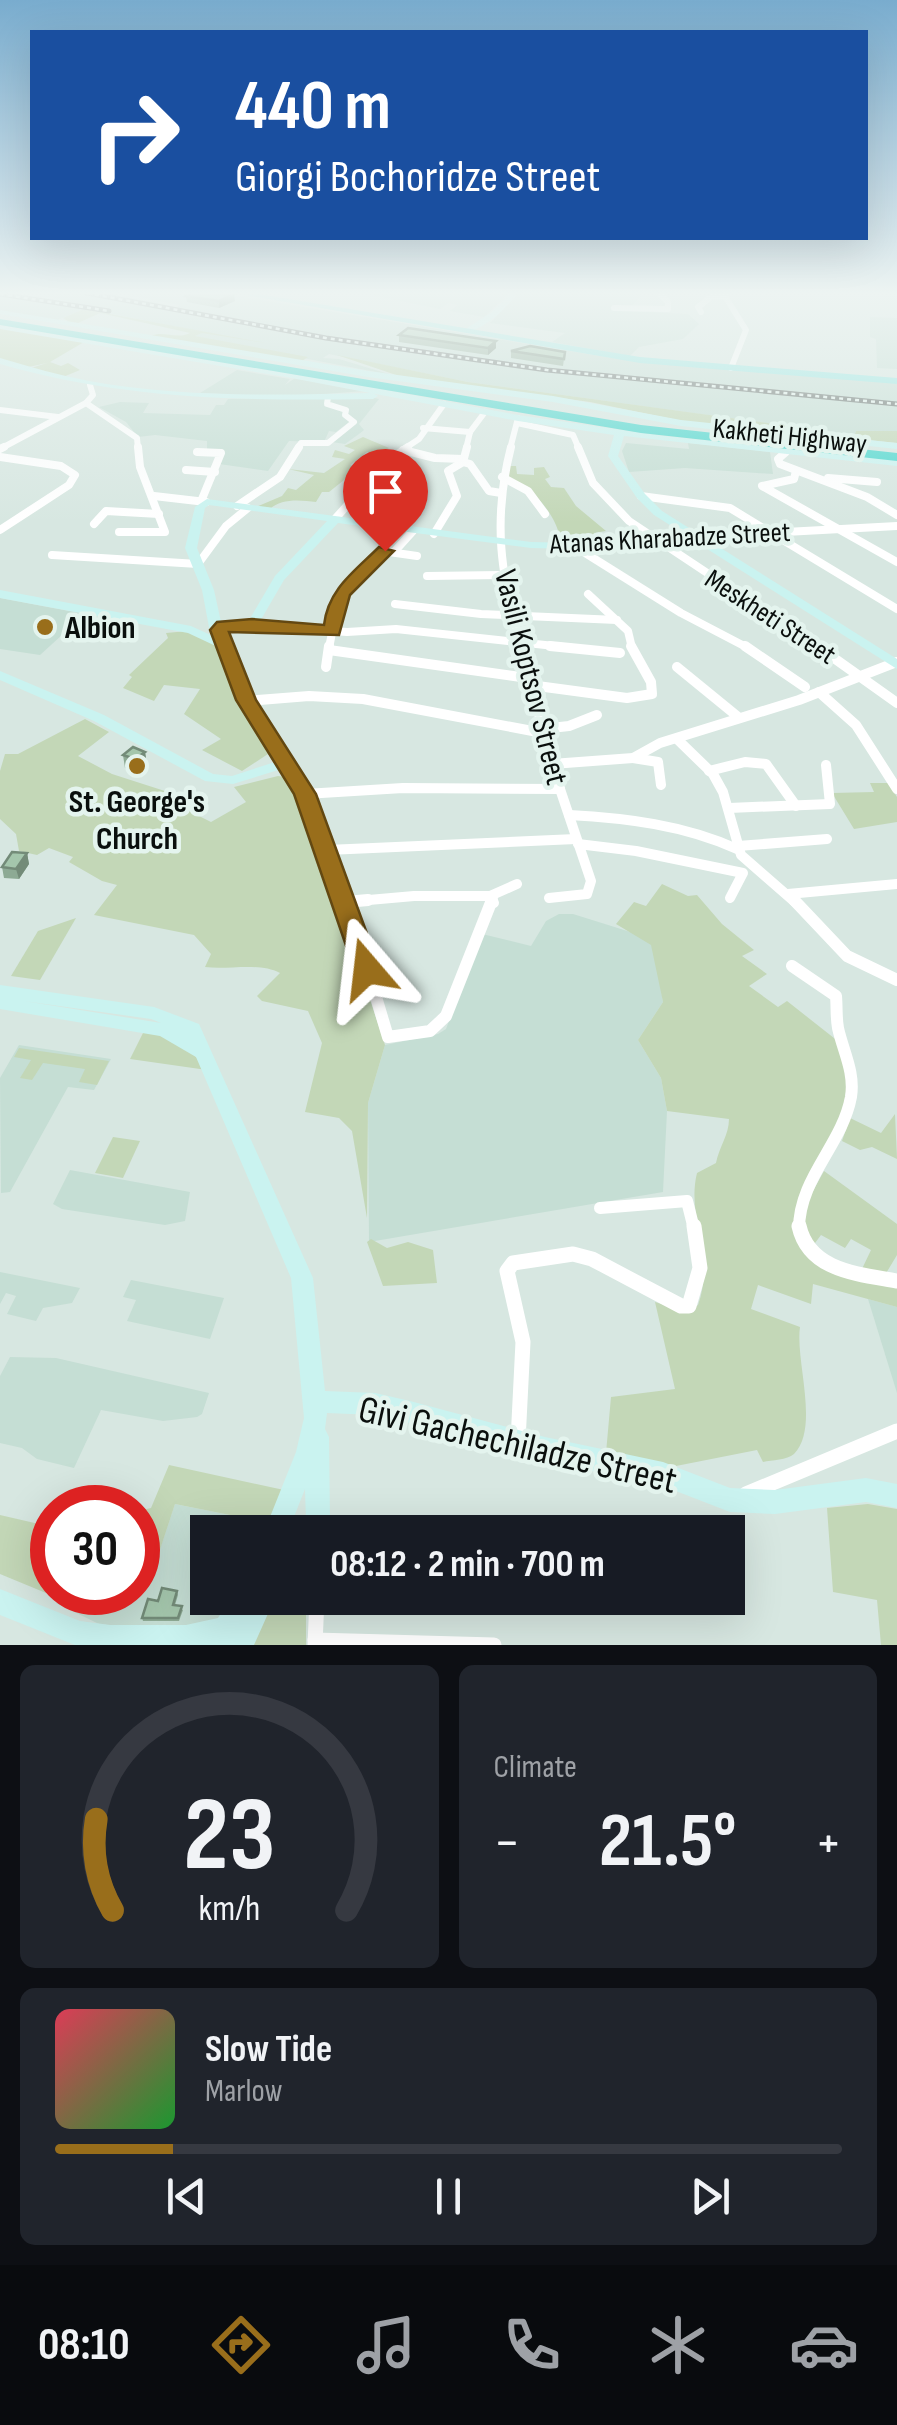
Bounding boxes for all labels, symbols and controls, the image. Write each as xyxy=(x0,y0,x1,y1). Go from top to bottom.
text: 440 m xyxy=(235,65,391,149)
icon: right xyxy=(70,70,200,200)
text: Giorgi Bochoridze Street xyxy=(235,150,600,205)
street label: Kakheti Highway xyxy=(711,412,869,461)
pin xyxy=(343,449,428,552)
icon: arrive xyxy=(358,464,413,519)
street label: Atanas Kharabadze Street xyxy=(548,516,791,561)
street label: Meskheti Street xyxy=(699,563,842,672)
street label: Vasili Koptsov Street xyxy=(485,566,576,789)
place label: Albion xyxy=(64,609,136,648)
marker: Albion xyxy=(34,616,56,638)
marker: St. George's Church xyxy=(126,755,148,777)
place label: St. George's Church xyxy=(69,783,205,859)
position arrow xyxy=(315,917,419,1021)
street label: Givi Gachechiladze Street xyxy=(354,1387,681,1504)
speed limit sign: 30 xyxy=(30,1485,160,1615)
text: 08:12 · 2 min · 700 m xyxy=(330,1542,605,1587)
text: Climate xyxy=(494,1748,577,1787)
text: 23 xyxy=(183,1774,275,1899)
text: 21.5° xyxy=(599,1797,737,1888)
text: − xyxy=(494,1810,520,1877)
text: + xyxy=(815,1810,842,1877)
text: km/h xyxy=(198,1888,260,1931)
text: Slow Tide xyxy=(205,2027,332,2072)
text: Marlow xyxy=(205,2072,283,2111)
icon: previous xyxy=(159,2169,214,2224)
icon: pause xyxy=(421,2169,476,2224)
icon: next xyxy=(683,2169,738,2224)
icon: directions xyxy=(206,2310,276,2380)
icon: music xyxy=(351,2310,421,2380)
icon: phone xyxy=(497,2310,567,2380)
icon: climate xyxy=(643,2310,713,2380)
icon: car xyxy=(789,2310,859,2380)
text: 08:10 xyxy=(38,2318,130,2373)

